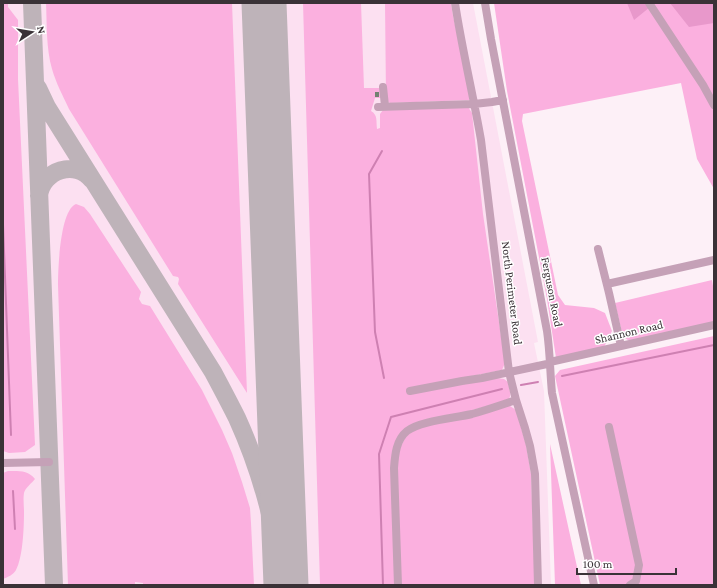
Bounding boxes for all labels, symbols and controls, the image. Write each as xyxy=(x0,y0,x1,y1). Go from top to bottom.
north arrow xyxy=(12,12,52,52)
text: N xyxy=(35,25,49,35)
street label: North Perimeter Road xyxy=(499,240,525,346)
street label: Ferguson Road xyxy=(538,256,566,329)
street label: Shannon Road xyxy=(594,317,665,347)
scale bar xyxy=(577,550,676,576)
text: 100 m xyxy=(583,557,613,571)

